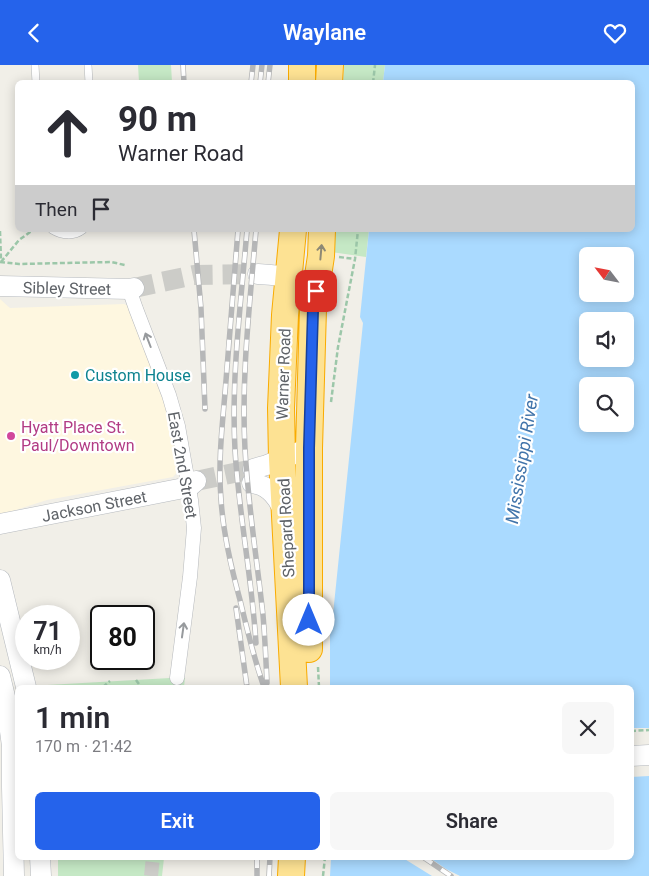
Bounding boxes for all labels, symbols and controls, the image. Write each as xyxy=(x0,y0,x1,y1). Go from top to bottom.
icon: back xyxy=(20,19,48,47)
icon: heart xyxy=(601,19,629,47)
text: Waylane xyxy=(283,20,366,45)
text: 90 m xyxy=(118,99,197,140)
icon: ahead xyxy=(35,100,100,165)
text: Warner Road xyxy=(118,141,244,166)
icon: arrive xyxy=(87,195,115,223)
text: Then xyxy=(35,198,77,221)
one-way arrow xyxy=(316,245,326,261)
north arrow xyxy=(579,247,634,303)
map controls xyxy=(579,247,634,432)
pin xyxy=(295,270,337,312)
icon: arrive xyxy=(302,277,330,305)
street label: Sibley Street xyxy=(23,278,111,299)
button: sound xyxy=(579,312,634,367)
street label: Warner Road xyxy=(272,328,295,420)
one-way arrow xyxy=(143,333,152,348)
place label: Custom House xyxy=(85,366,191,385)
marker: Custom House xyxy=(69,369,81,381)
button: search xyxy=(579,377,634,432)
water label: Mississippi River xyxy=(501,392,542,525)
street label: East 2nd Street xyxy=(164,410,201,520)
place label: Hyatt Place St. Paul/Downtown xyxy=(21,418,135,455)
marker: Hyatt Place St. Paul/Downtown xyxy=(5,430,17,442)
street label: Shepard Road xyxy=(274,478,299,578)
street label: Jackson Street xyxy=(40,487,148,526)
position arrow xyxy=(282,593,334,645)
speed limit sign: 80 xyxy=(90,605,155,670)
text: 71 xyxy=(33,617,62,646)
one-way arrow xyxy=(178,622,188,638)
text: km/h xyxy=(33,643,62,657)
text: 1 min xyxy=(35,700,110,735)
button: close xyxy=(562,702,614,754)
text: 170 m · 21:42 xyxy=(35,737,132,756)
button: Exit xyxy=(35,792,320,850)
button: Share xyxy=(330,792,614,850)

